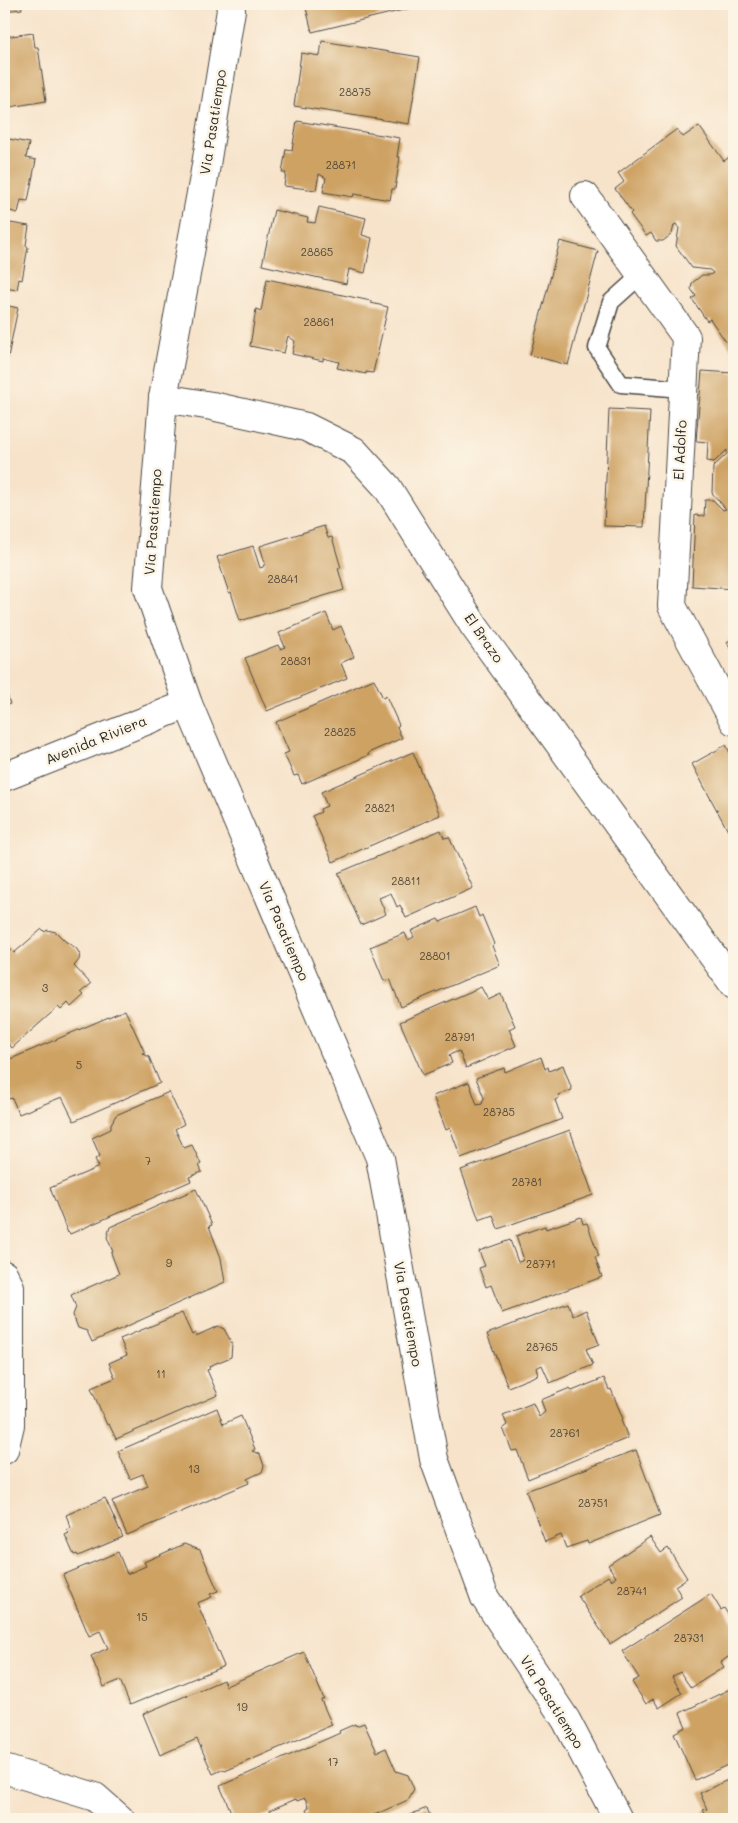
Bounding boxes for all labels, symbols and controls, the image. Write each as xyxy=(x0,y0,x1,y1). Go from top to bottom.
street label: Via Pasatiempo xyxy=(195,68,230,176)
house number: 28875 xyxy=(339,84,371,99)
house number: 28871 xyxy=(326,157,356,172)
house number: 28865 xyxy=(301,244,333,259)
house number: 28861 xyxy=(304,314,335,329)
street label: El Adolfo xyxy=(668,419,691,481)
street label: Via Pasatiempo xyxy=(139,468,166,576)
house number: 28841 xyxy=(268,571,298,586)
street label: El Brazo xyxy=(460,609,508,666)
house number: 28831 xyxy=(281,653,311,668)
street label: Avenida Riviera xyxy=(42,711,149,769)
house number: 28825 xyxy=(324,724,356,739)
house number: 28821 xyxy=(365,800,395,815)
house number: 28811 xyxy=(391,873,421,888)
street label: Via Pasatiempo xyxy=(255,878,314,984)
house number: 28801 xyxy=(419,948,451,963)
house number: 3 xyxy=(42,980,49,995)
house number: 28791 xyxy=(445,1029,475,1044)
house number: 5 xyxy=(76,1057,82,1072)
house number: 28785 xyxy=(483,1104,515,1119)
house number: 7 xyxy=(145,1153,151,1168)
house number: 28781 xyxy=(512,1174,542,1189)
house number: 9 xyxy=(166,1255,173,1270)
house number: 28771 xyxy=(526,1256,556,1271)
street label: Via Pasatiempo xyxy=(390,1260,427,1368)
house number: 28765 xyxy=(526,1339,558,1354)
house number: 11 xyxy=(156,1366,166,1381)
house number: 28761 xyxy=(550,1425,580,1440)
house number: 13 xyxy=(188,1461,200,1476)
house number: 28751 xyxy=(578,1495,608,1510)
house number: 28741 xyxy=(617,1583,647,1598)
house number: 15 xyxy=(136,1609,148,1624)
house number: 28731 xyxy=(674,1630,704,1645)
street label: Via Pasatiempo xyxy=(516,1652,589,1752)
house number: 19 xyxy=(236,1699,248,1714)
house number: 17 xyxy=(327,1754,339,1769)

